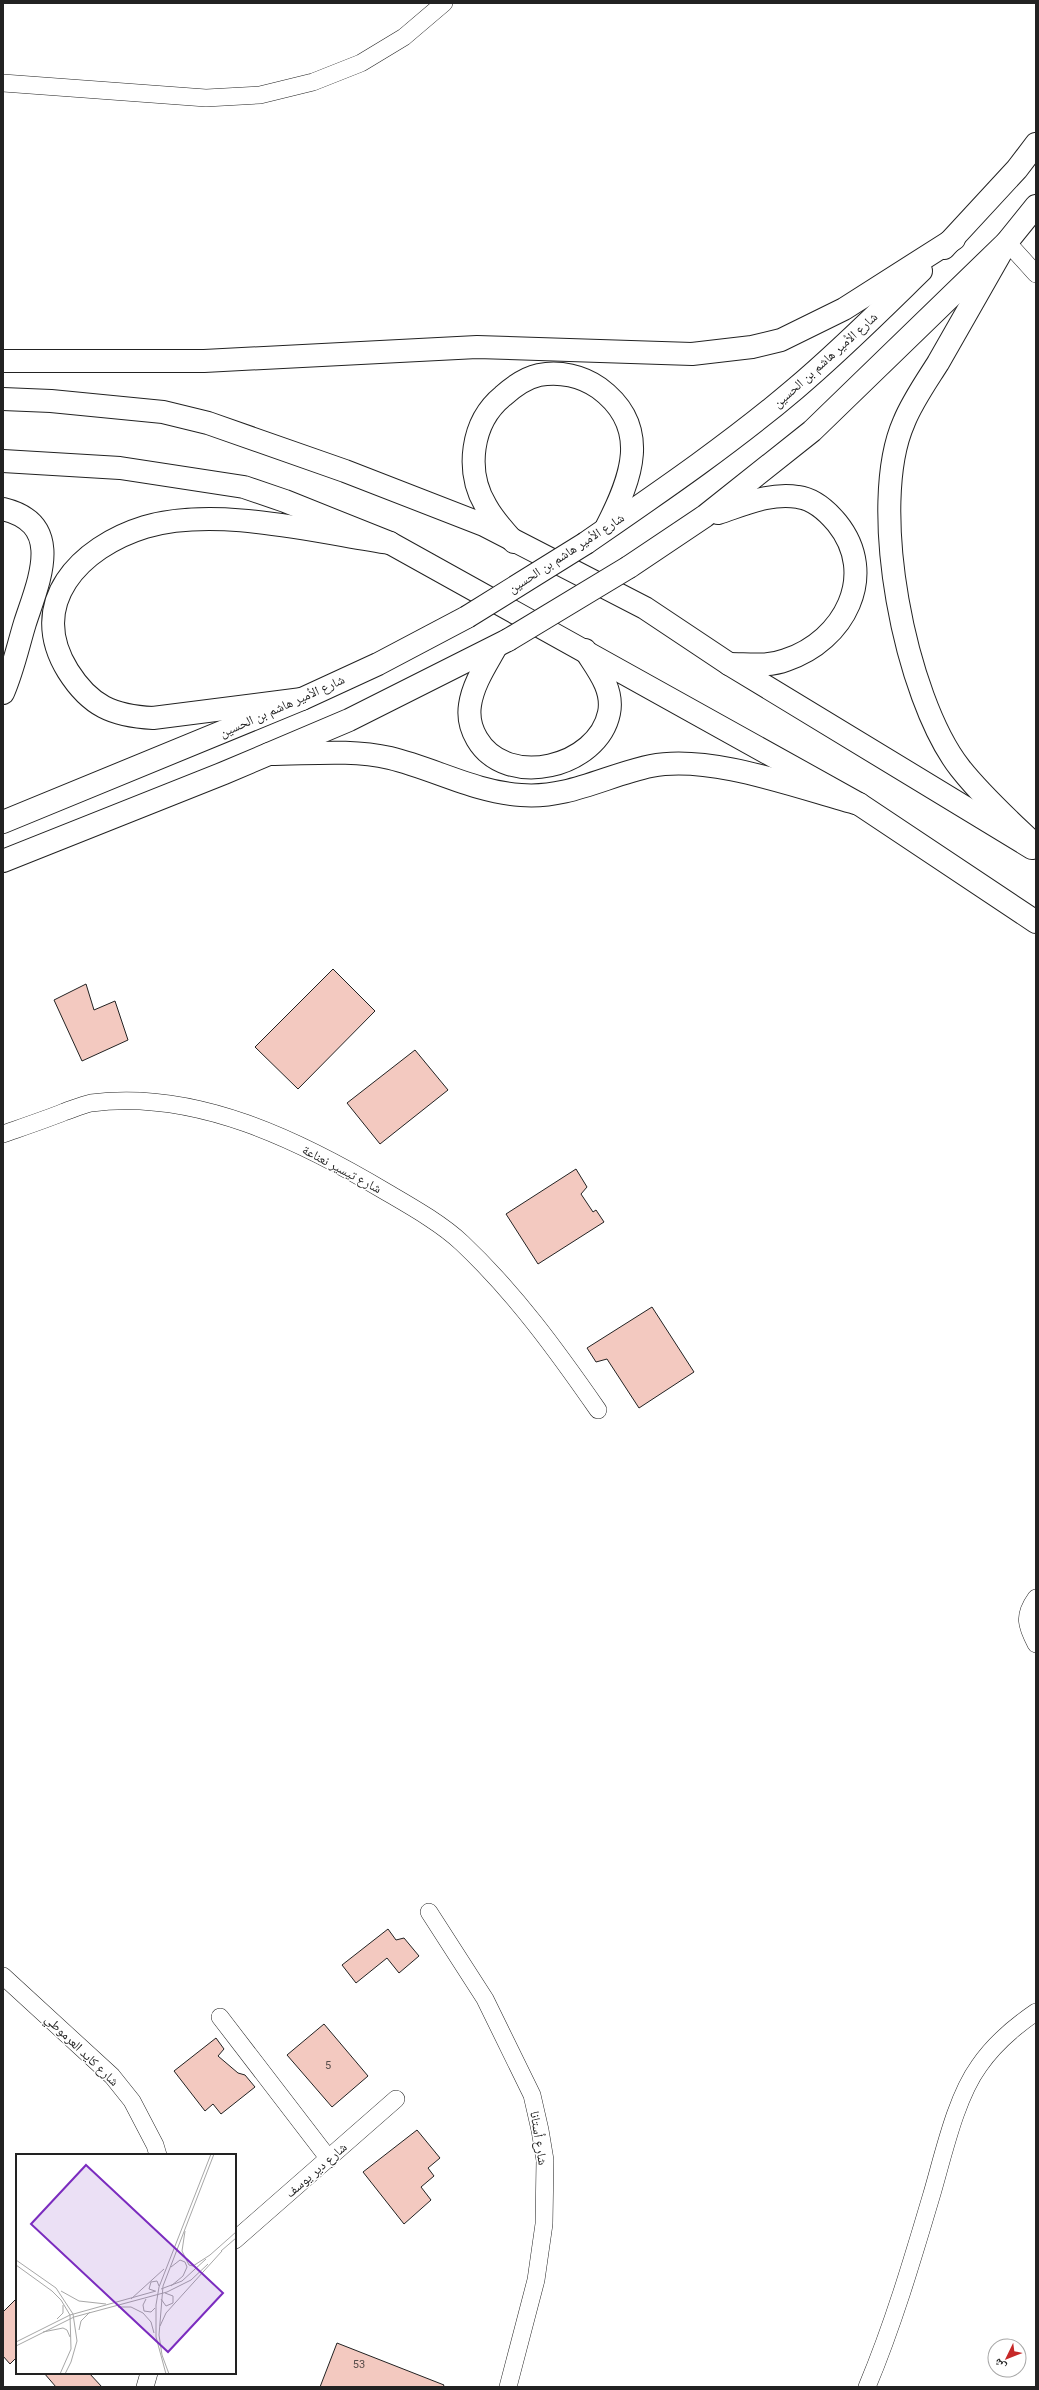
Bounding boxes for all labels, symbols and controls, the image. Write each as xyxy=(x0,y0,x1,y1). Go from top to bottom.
street label: شارع الأمير هاشم بن الحسين xyxy=(770,309,882,412)
street label: شارع الأمير هاشم بن الحسين xyxy=(505,510,628,598)
street label: شارع الأمير هاشم بن الحسين xyxy=(217,672,348,742)
street label: شارع تيسير نعناعة xyxy=(299,1142,384,1198)
street label: شارع كايد العرموطي xyxy=(40,2011,122,2091)
house number: 5 xyxy=(325,2059,331,2072)
street label: شارع أستانا xyxy=(525,2110,551,2166)
street label: شارع دير يوسف xyxy=(282,2139,351,2202)
inset map xyxy=(16,2154,236,2374)
north arrow xyxy=(987,2338,1027,2378)
text: ش xyxy=(991,2355,1010,2373)
house number: 53 xyxy=(353,2358,365,2371)

